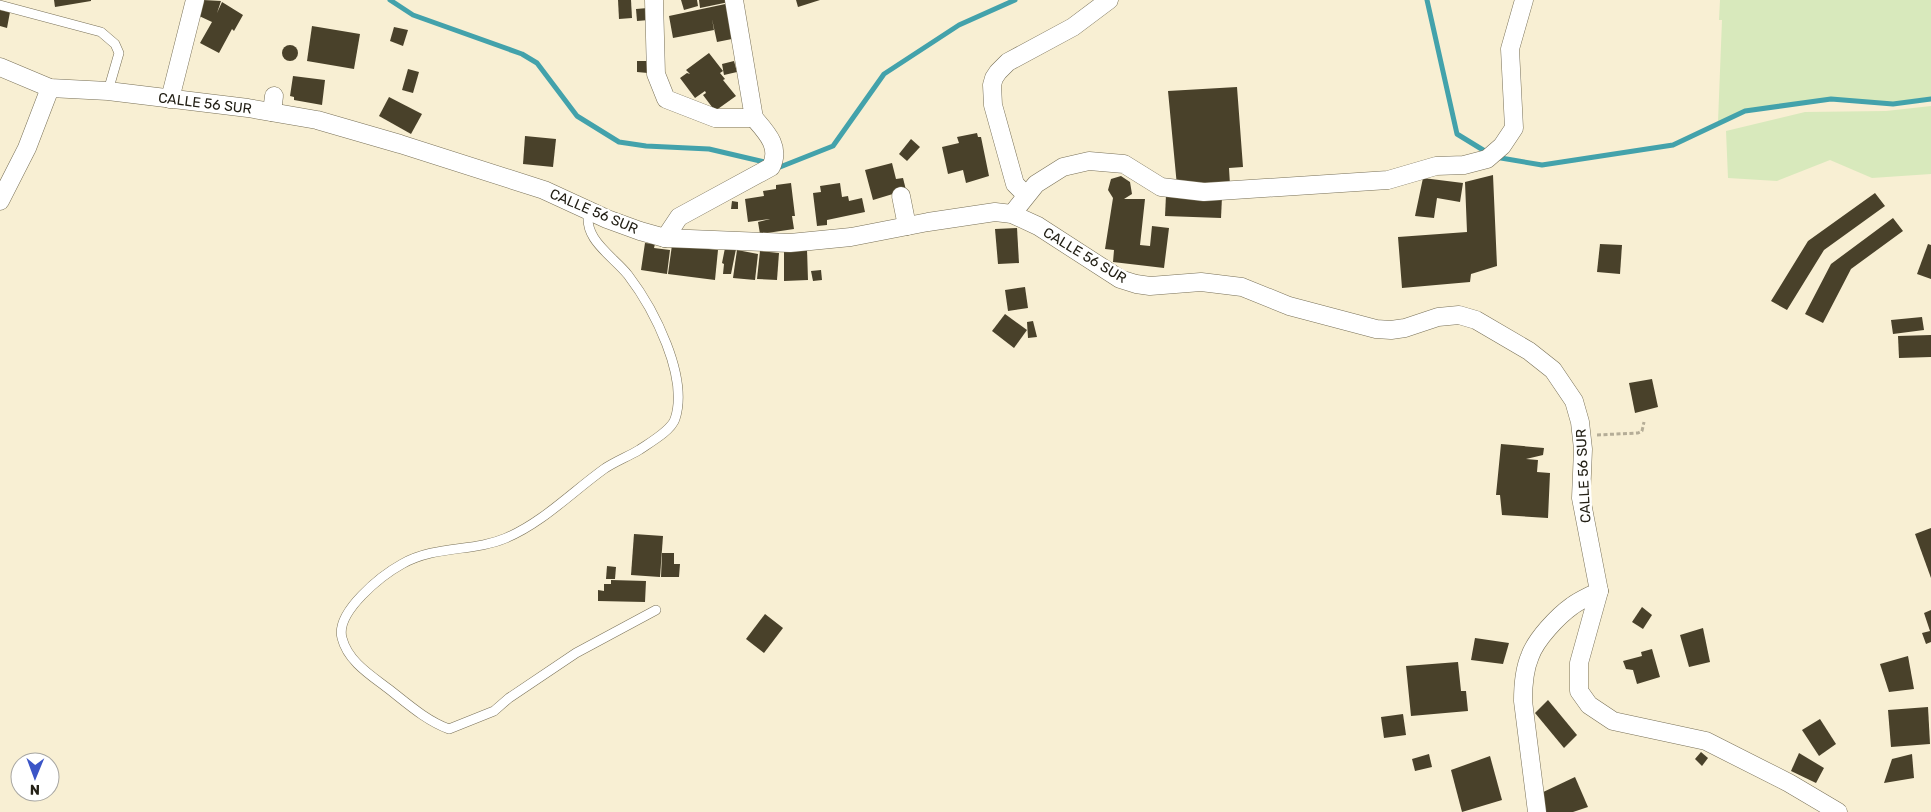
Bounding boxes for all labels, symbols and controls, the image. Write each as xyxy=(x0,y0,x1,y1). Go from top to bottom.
street label: CALLE 56 SUR xyxy=(157,89,253,118)
street label: CALLE 56 SUR xyxy=(547,185,640,238)
street label: CALLE 56 SUR xyxy=(1040,224,1129,287)
street label: CALLE 56 SUR xyxy=(1573,429,1594,523)
north arrow xyxy=(10,752,60,802)
text: N xyxy=(30,781,40,798)

